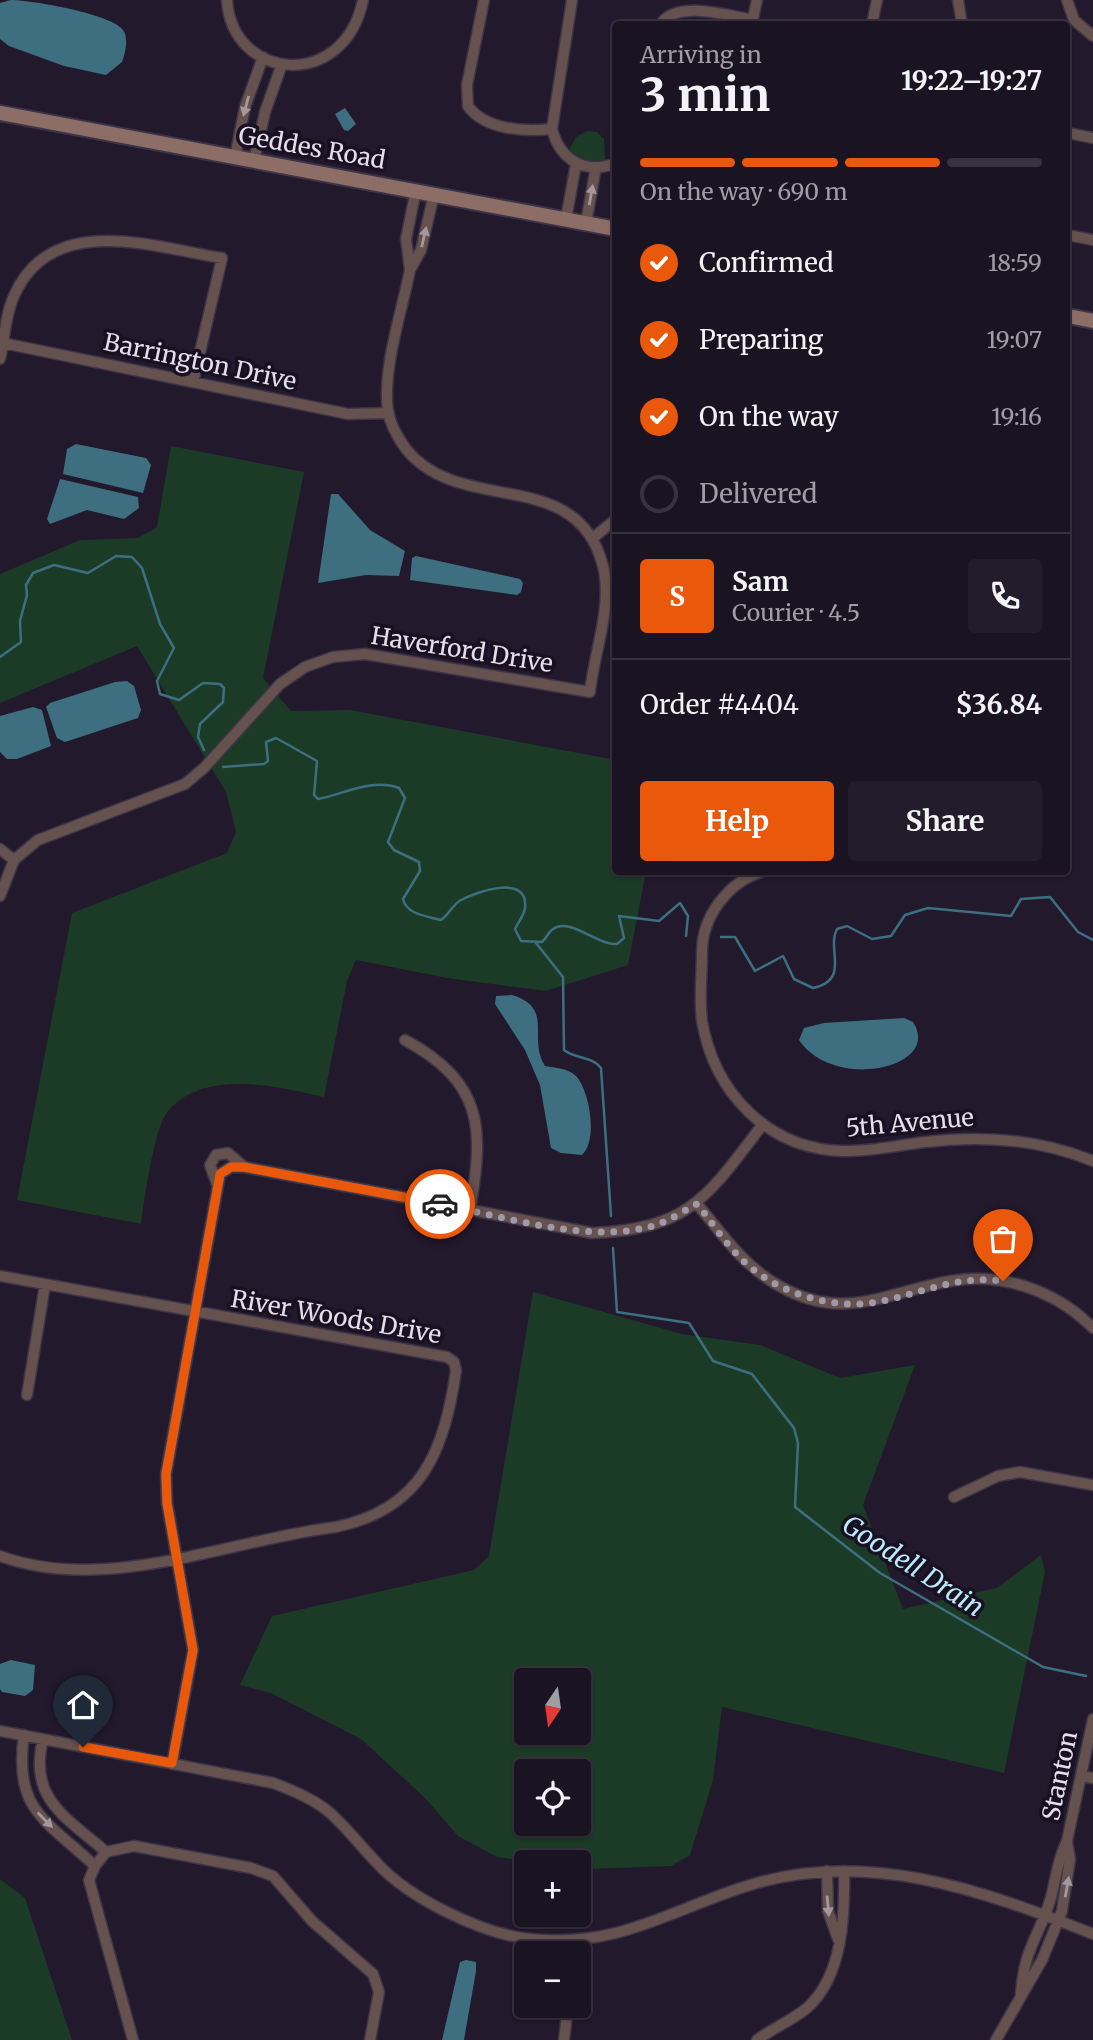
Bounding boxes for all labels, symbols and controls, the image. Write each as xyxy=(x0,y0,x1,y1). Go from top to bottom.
text: Arriving in xyxy=(640,40,762,69)
text: 19:22–19:27 xyxy=(901,64,1042,97)
text: 3 min xyxy=(640,66,770,124)
one-way arrow xyxy=(240,95,251,117)
street label: Geddes Road xyxy=(236,119,388,176)
text: On the way · 690 m xyxy=(640,177,848,206)
one-way arrow xyxy=(586,184,597,206)
one-way arrow xyxy=(419,226,430,248)
icon: check xyxy=(640,244,678,282)
text: Confirmed xyxy=(699,246,834,279)
text: 18:59 xyxy=(988,248,1042,277)
icon: check xyxy=(640,321,678,359)
text: Preparing xyxy=(699,323,823,356)
text: 19:07 xyxy=(987,325,1042,354)
street label: Barrington Drive xyxy=(101,326,299,397)
icon: check xyxy=(640,398,678,436)
text: On the way xyxy=(699,400,839,433)
text: 19:16 xyxy=(991,402,1042,431)
text: Delivered xyxy=(699,477,818,510)
button: phone xyxy=(968,559,1042,633)
text: Sam xyxy=(732,565,789,598)
text: S xyxy=(669,580,685,613)
text: Courier · 4.5 xyxy=(732,598,860,627)
street label: Haverford Drive xyxy=(369,620,555,679)
text: Order #4404 xyxy=(640,688,799,721)
text: $36.84 xyxy=(956,688,1042,721)
button: Help xyxy=(640,781,834,861)
button: Share xyxy=(848,781,1042,861)
street label: 5th Avenue xyxy=(845,1101,975,1144)
courier xyxy=(405,1169,475,1239)
icon: car xyxy=(421,1185,459,1223)
pin xyxy=(973,1209,1033,1281)
icon: bag xyxy=(984,1220,1022,1258)
street label: River Woods Drive xyxy=(229,1283,444,1350)
water label: Goodell Drain xyxy=(836,1508,990,1623)
north arrow xyxy=(514,1668,592,1745)
map controls xyxy=(514,1668,591,2018)
pin xyxy=(53,1675,113,1747)
icon: home xyxy=(64,1686,102,1724)
street label: Stanton xyxy=(1035,1728,1084,1824)
button: locate xyxy=(514,1759,591,1836)
one-way arrow xyxy=(36,1812,53,1828)
button: + xyxy=(514,1850,591,1927)
one-way arrow xyxy=(1062,1876,1073,1898)
one-way arrow xyxy=(823,1895,834,1917)
button: − xyxy=(514,1941,591,2018)

